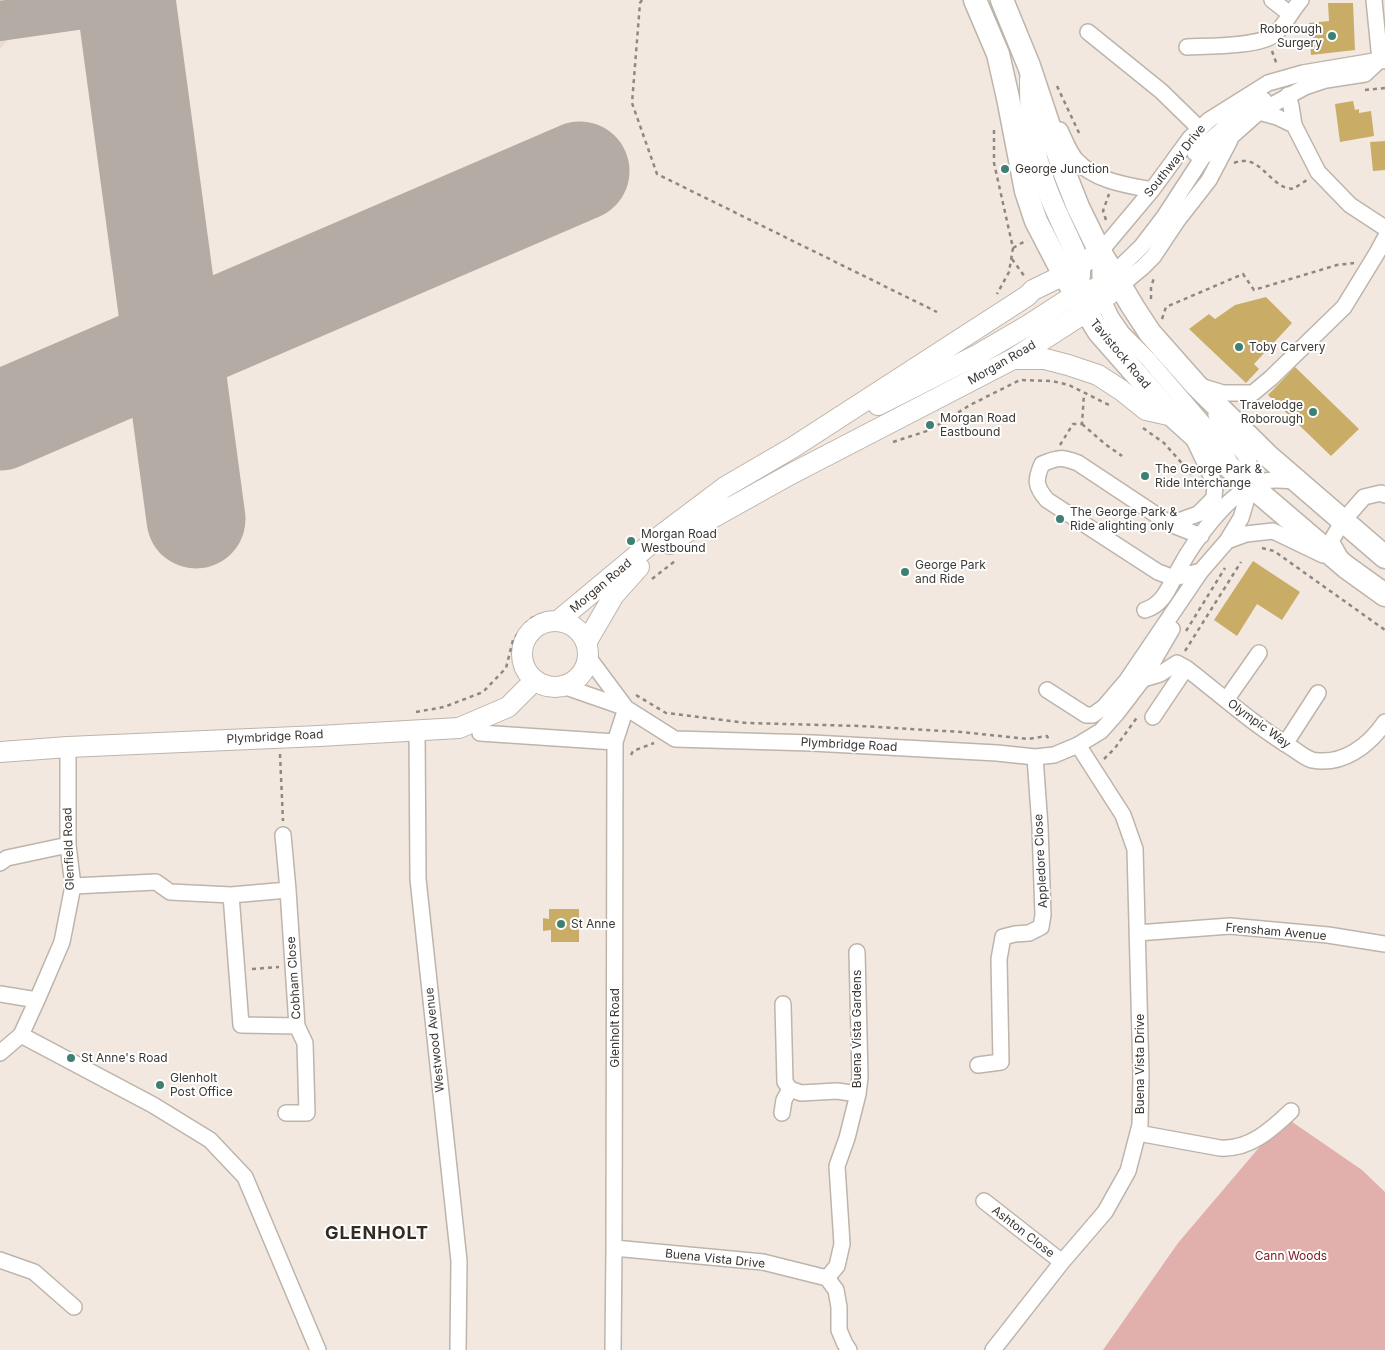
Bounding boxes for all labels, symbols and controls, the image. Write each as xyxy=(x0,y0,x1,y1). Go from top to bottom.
place label: Roborough Surgery xyxy=(1260,22,1322,50)
marker: Roborough Surgery xyxy=(1326,30,1338,42)
street label: Southway Drive xyxy=(1141,122,1209,200)
place label: George Junction xyxy=(1015,162,1109,176)
marker: George Junction xyxy=(999,163,1011,175)
street label: Tavistock Road xyxy=(1087,316,1153,392)
street label: Morgan Road xyxy=(966,338,1038,388)
place label: Toby Carvery xyxy=(1249,340,1325,354)
marker: Toby Carvery xyxy=(1233,341,1245,353)
place label: Travelodge Roborough xyxy=(1240,398,1303,426)
marker: Travelodge Roborough xyxy=(1307,406,1319,418)
place label: Morgan Road Eastbound xyxy=(940,411,1016,439)
marker: Morgan Road Eastbound xyxy=(924,419,936,431)
place label: The George Park & Ride Interchange xyxy=(1155,462,1262,490)
marker: The George Park & Ride Interchange xyxy=(1139,470,1151,482)
place label: The George Park & Ride alighting only xyxy=(1070,505,1177,533)
marker: The George Park & Ride alighting only xyxy=(1054,513,1066,525)
place label: Morgan Road Westbound xyxy=(641,527,717,555)
marker: Morgan Road Westbound xyxy=(625,535,637,547)
street label: Morgan Road xyxy=(567,556,635,616)
place label: George Park and Ride xyxy=(915,558,986,586)
marker: George Park and Ride xyxy=(899,566,911,578)
street label: Olympic Way xyxy=(1225,696,1293,752)
street label: Plymbridge Road xyxy=(226,727,324,747)
street label: Plymbridge Road xyxy=(800,735,898,755)
street label: Glenfield Road xyxy=(60,807,78,891)
street label: Appledore Close xyxy=(1031,814,1051,908)
place label: St Anne xyxy=(571,917,615,931)
marker: St Anne xyxy=(555,918,567,930)
street label: Frensham Avenue xyxy=(1225,920,1327,944)
street label: Cobham Close xyxy=(284,936,304,1020)
street label: Buena Vista Gardens xyxy=(850,970,864,1088)
street label: Westwood Avenue xyxy=(422,987,448,1093)
street label: Glenholt Road xyxy=(608,988,622,1068)
street label: Buena Vista Drive xyxy=(1133,1014,1147,1114)
place label: St Anne's Road xyxy=(81,1051,168,1065)
marker: St Anne's Road xyxy=(65,1052,77,1064)
place label: Glenholt Post Office xyxy=(170,1071,233,1099)
marker: Glenholt Post Office xyxy=(154,1079,166,1091)
street label: Ashton Close xyxy=(989,1203,1057,1261)
district label: GLENHOLT xyxy=(324,1223,430,1245)
street label: Buena Vista Drive xyxy=(664,1247,766,1271)
park label: Cann Woods xyxy=(1255,1249,1327,1263)

